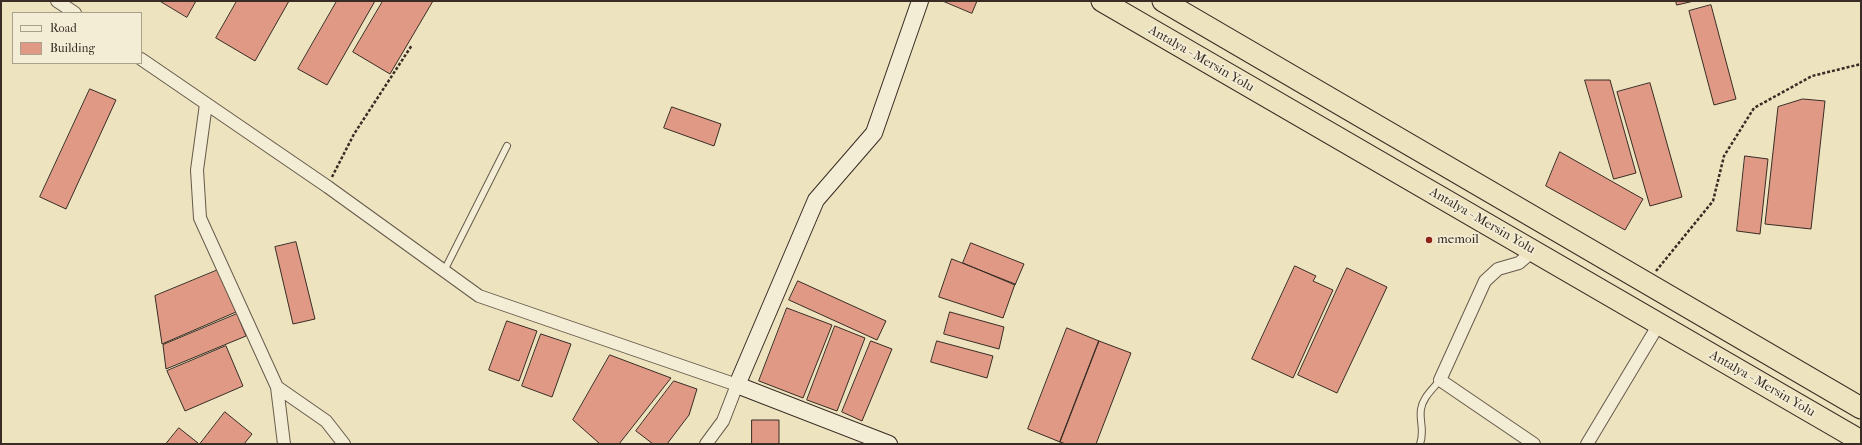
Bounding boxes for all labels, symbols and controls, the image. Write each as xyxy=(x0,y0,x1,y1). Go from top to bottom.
legend xyxy=(12,12,142,64)
text: Road xyxy=(50,21,77,35)
street label: Antalya - Mersin Yolu xyxy=(1145,22,1257,96)
text: Building xyxy=(50,41,95,55)
street label: Antalya - Mersin Yolu xyxy=(1426,184,1538,258)
place label: memoil xyxy=(1437,232,1479,248)
marker: memoil xyxy=(1424,235,1434,245)
street label: Antalya - Mersin Yolu xyxy=(1706,347,1818,421)

